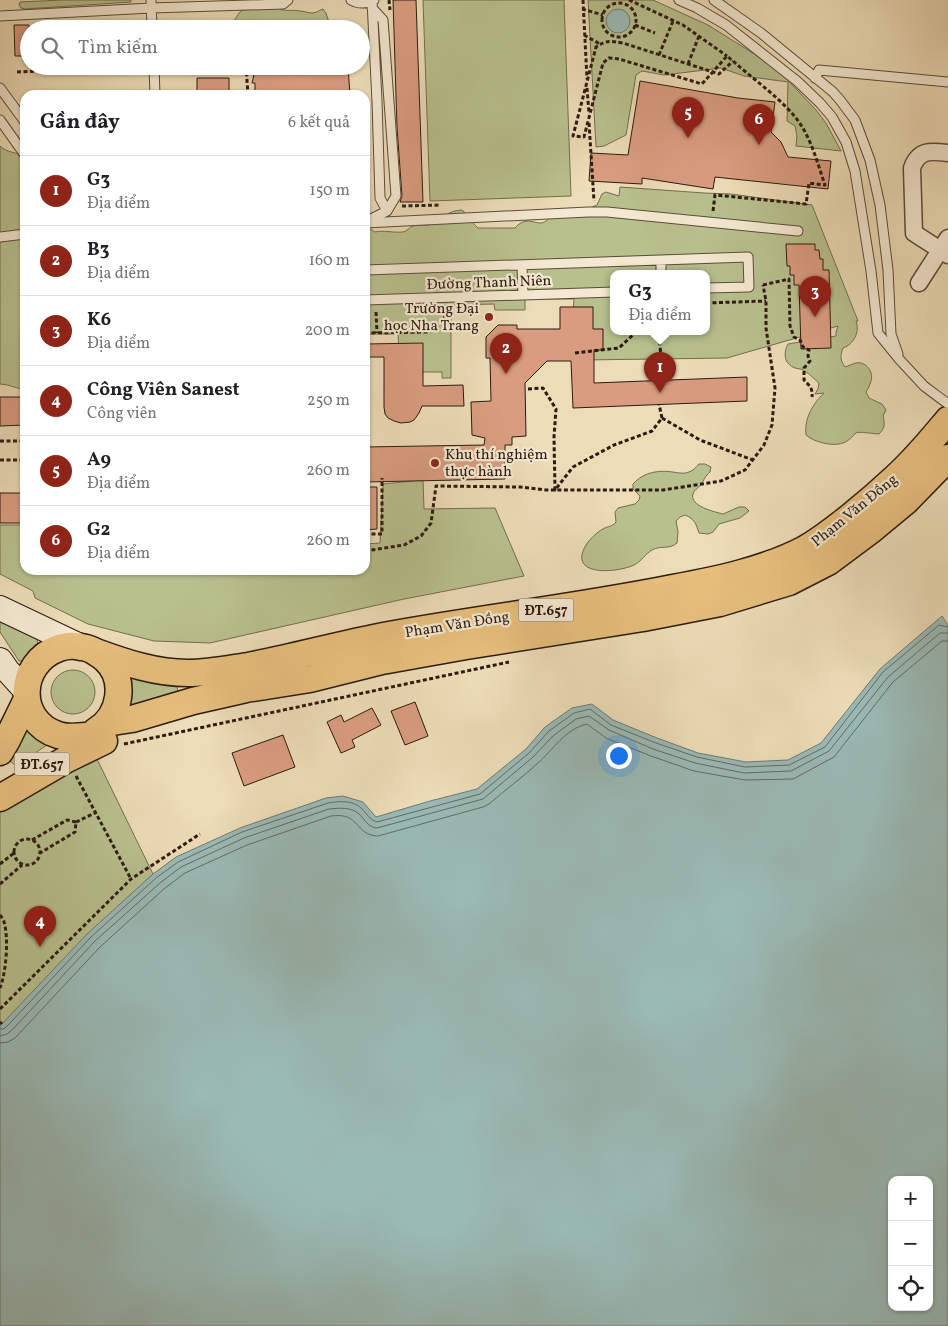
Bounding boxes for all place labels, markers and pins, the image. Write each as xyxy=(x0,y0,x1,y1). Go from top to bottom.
pin: 5 xyxy=(672,97,704,138)
pin: 6 xyxy=(743,104,775,145)
pin: 3 xyxy=(799,276,831,317)
place label: Trường Đại học Nha Trang xyxy=(384,299,479,337)
marker: Trường Đại học Nha Trang xyxy=(483,311,495,323)
pin: 2 xyxy=(490,333,522,374)
pin: 1 xyxy=(644,352,676,393)
place label: Khu thí nghiệm thực hành xyxy=(445,445,548,483)
marker: Khu thí nghiệm thực hành xyxy=(429,457,441,469)
pin: 4 xyxy=(24,906,56,947)

